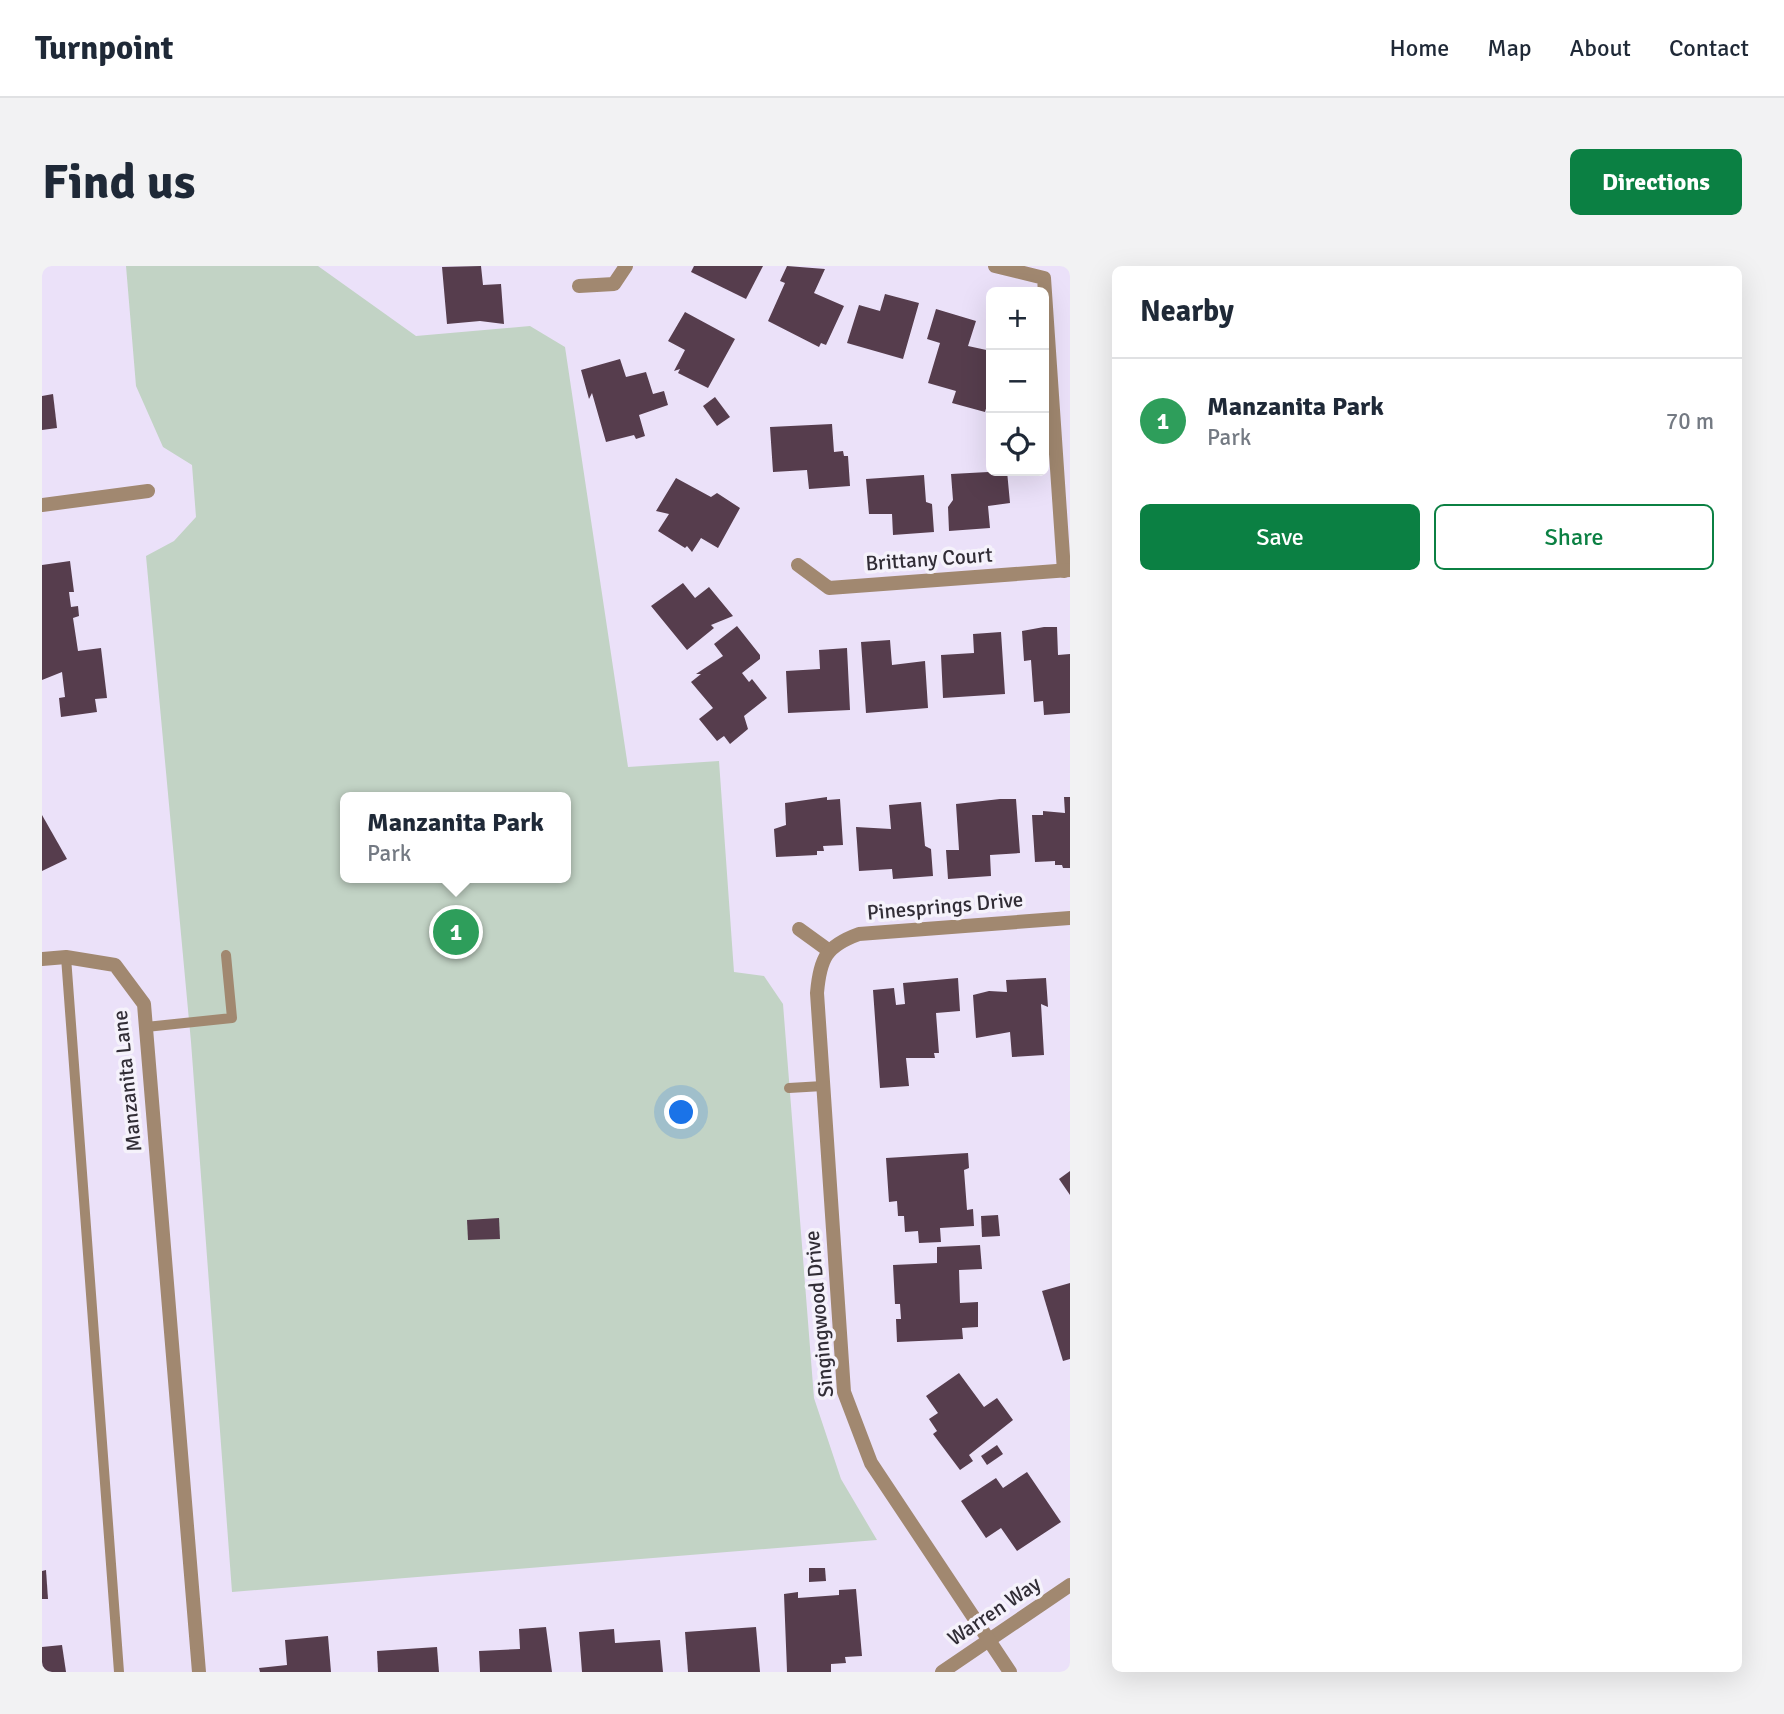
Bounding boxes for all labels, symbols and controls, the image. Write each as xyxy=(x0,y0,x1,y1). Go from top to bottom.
text: Turnpoint xyxy=(35,28,173,69)
text: Home xyxy=(1389,33,1449,63)
text: Map xyxy=(1487,33,1532,63)
text: About xyxy=(1570,33,1631,63)
text: Contact xyxy=(1669,33,1749,63)
button: Directions xyxy=(1570,149,1742,215)
text: Find us xyxy=(42,152,195,212)
map controls xyxy=(986,287,1049,476)
button: + xyxy=(986,287,1049,350)
text: Nearby xyxy=(1140,293,1234,330)
button: − xyxy=(986,350,1049,413)
text: Manzanita Park xyxy=(1207,391,1384,423)
text: 1 xyxy=(1157,407,1169,436)
text: 70 m xyxy=(1666,407,1714,436)
button: locate xyxy=(986,413,1049,476)
text: Park xyxy=(1207,423,1251,452)
button: Save xyxy=(1140,504,1420,570)
button: Share xyxy=(1434,504,1714,570)
street label: Brittany Court xyxy=(865,542,993,576)
popup xyxy=(340,792,571,883)
text: Manzanita Park xyxy=(367,807,544,839)
text: Park xyxy=(367,839,411,868)
street label: Pinesprings Drive xyxy=(866,886,1024,926)
pin: 1 xyxy=(433,906,479,958)
street label: Manzanita Lane xyxy=(107,1009,147,1153)
your location xyxy=(664,1095,698,1129)
street label: Singingwood Drive xyxy=(799,1229,839,1399)
street label: Warren Way xyxy=(943,1570,1046,1652)

